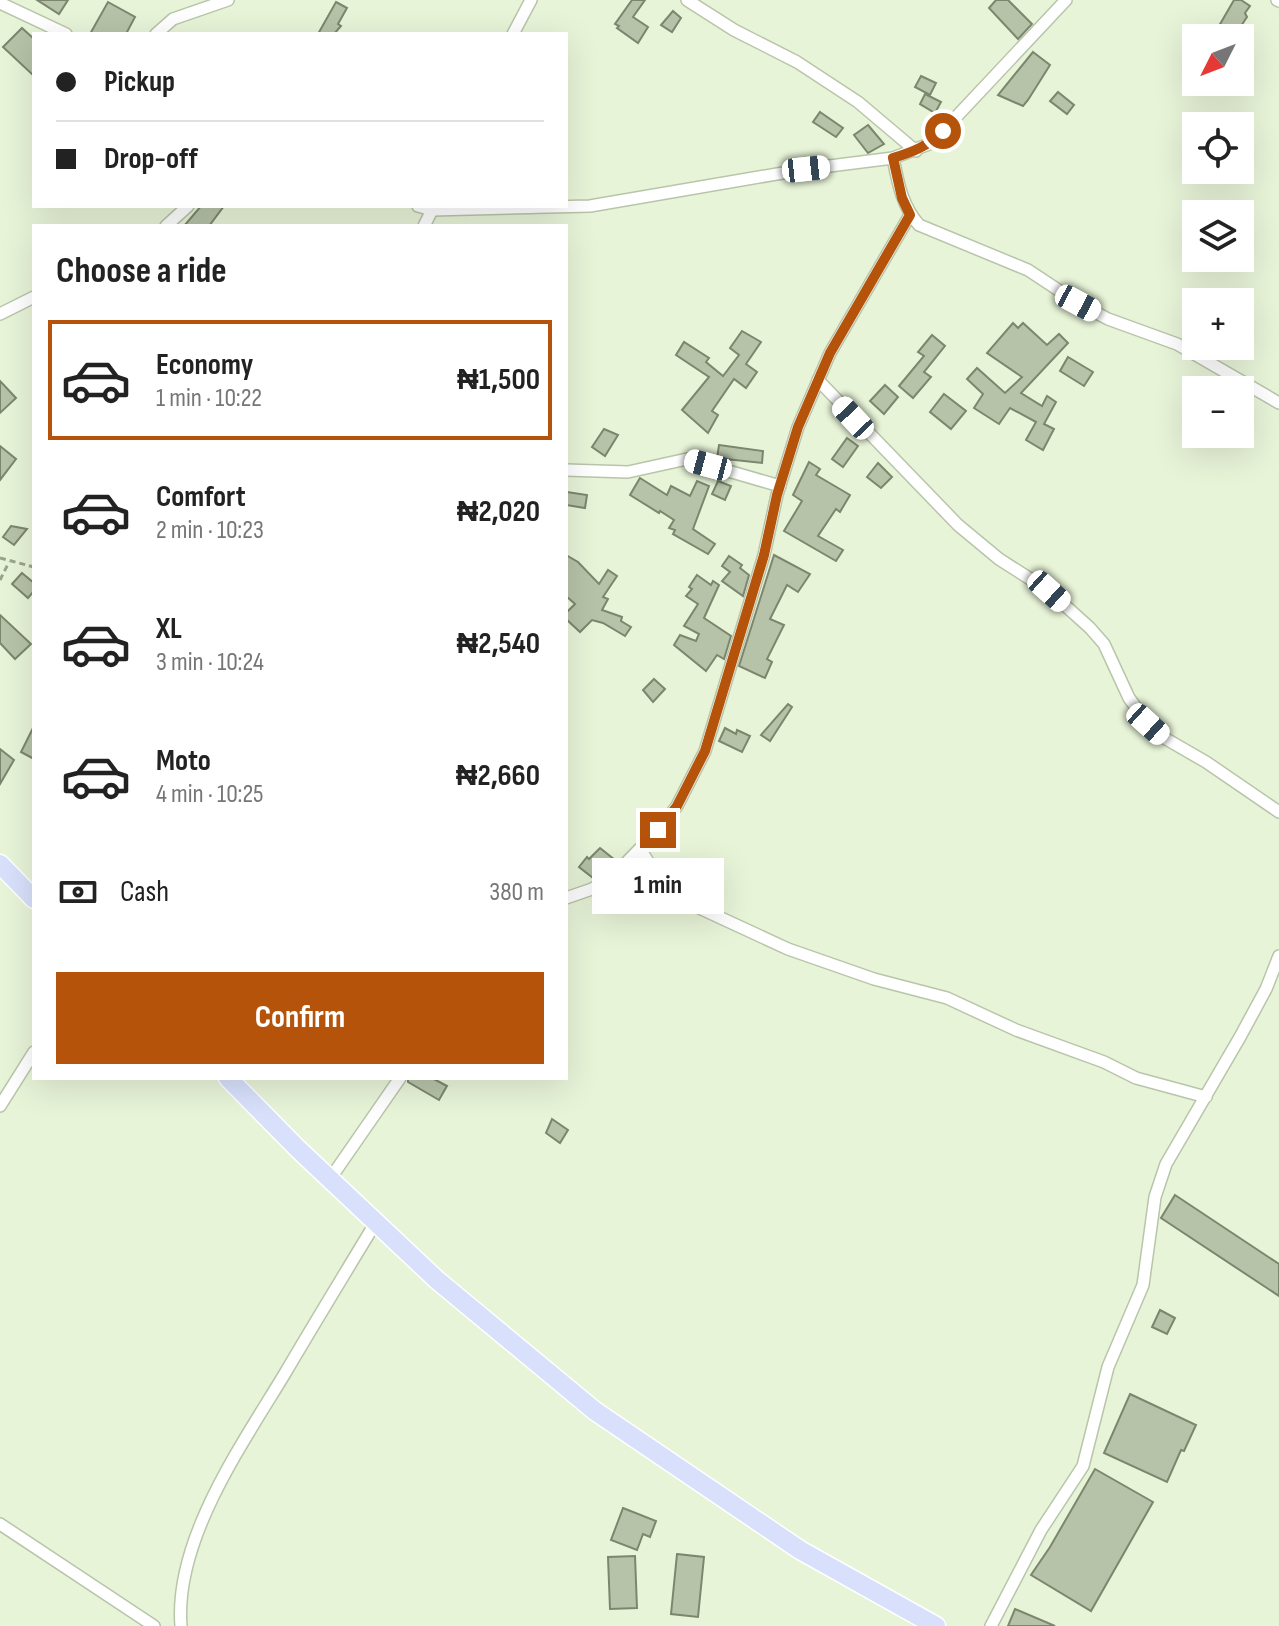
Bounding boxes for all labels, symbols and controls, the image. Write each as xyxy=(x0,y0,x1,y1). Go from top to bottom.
north arrow xyxy=(1182,24,1254,96)
map controls xyxy=(1182,24,1254,448)
text: Pickup xyxy=(104,64,175,100)
button: locate xyxy=(1182,112,1254,184)
route start xyxy=(925,113,961,149)
text: Drop-off xyxy=(104,141,198,177)
car xyxy=(781,155,831,183)
button: layers xyxy=(1182,200,1254,272)
text: Choose a ride xyxy=(56,250,227,293)
car xyxy=(1051,281,1105,325)
button: + xyxy=(1182,288,1254,360)
icon: car xyxy=(60,344,132,416)
text: Economy xyxy=(156,347,253,383)
text: ₦1,500 xyxy=(457,362,540,398)
button: − xyxy=(1182,376,1254,448)
text: 1 min · 10:22 xyxy=(156,383,262,414)
car xyxy=(828,392,878,444)
car xyxy=(682,447,734,483)
icon: car xyxy=(60,476,132,548)
text: Comfort xyxy=(156,479,246,515)
text: ₦2,020 xyxy=(457,494,540,530)
text: 2 min · 10:23 xyxy=(156,515,264,546)
car xyxy=(1023,566,1075,616)
icon: car xyxy=(60,608,132,680)
text: XL xyxy=(156,611,182,647)
text: ₦2,540 xyxy=(457,626,540,662)
text: 3 min · 10:24 xyxy=(156,647,264,678)
car xyxy=(1122,699,1174,749)
icon: car xyxy=(60,740,132,812)
text: Moto xyxy=(156,743,211,779)
text: ₦2,660 xyxy=(456,758,540,794)
text: 4 min · 10:25 xyxy=(156,779,264,810)
route end xyxy=(640,812,676,848)
callout: 1 min xyxy=(592,858,724,914)
icon: cash xyxy=(56,870,100,914)
text: 1 min xyxy=(634,870,682,901)
text: Cash xyxy=(120,874,169,910)
text: 380 m xyxy=(489,877,544,908)
button: Confirm xyxy=(56,972,544,1064)

